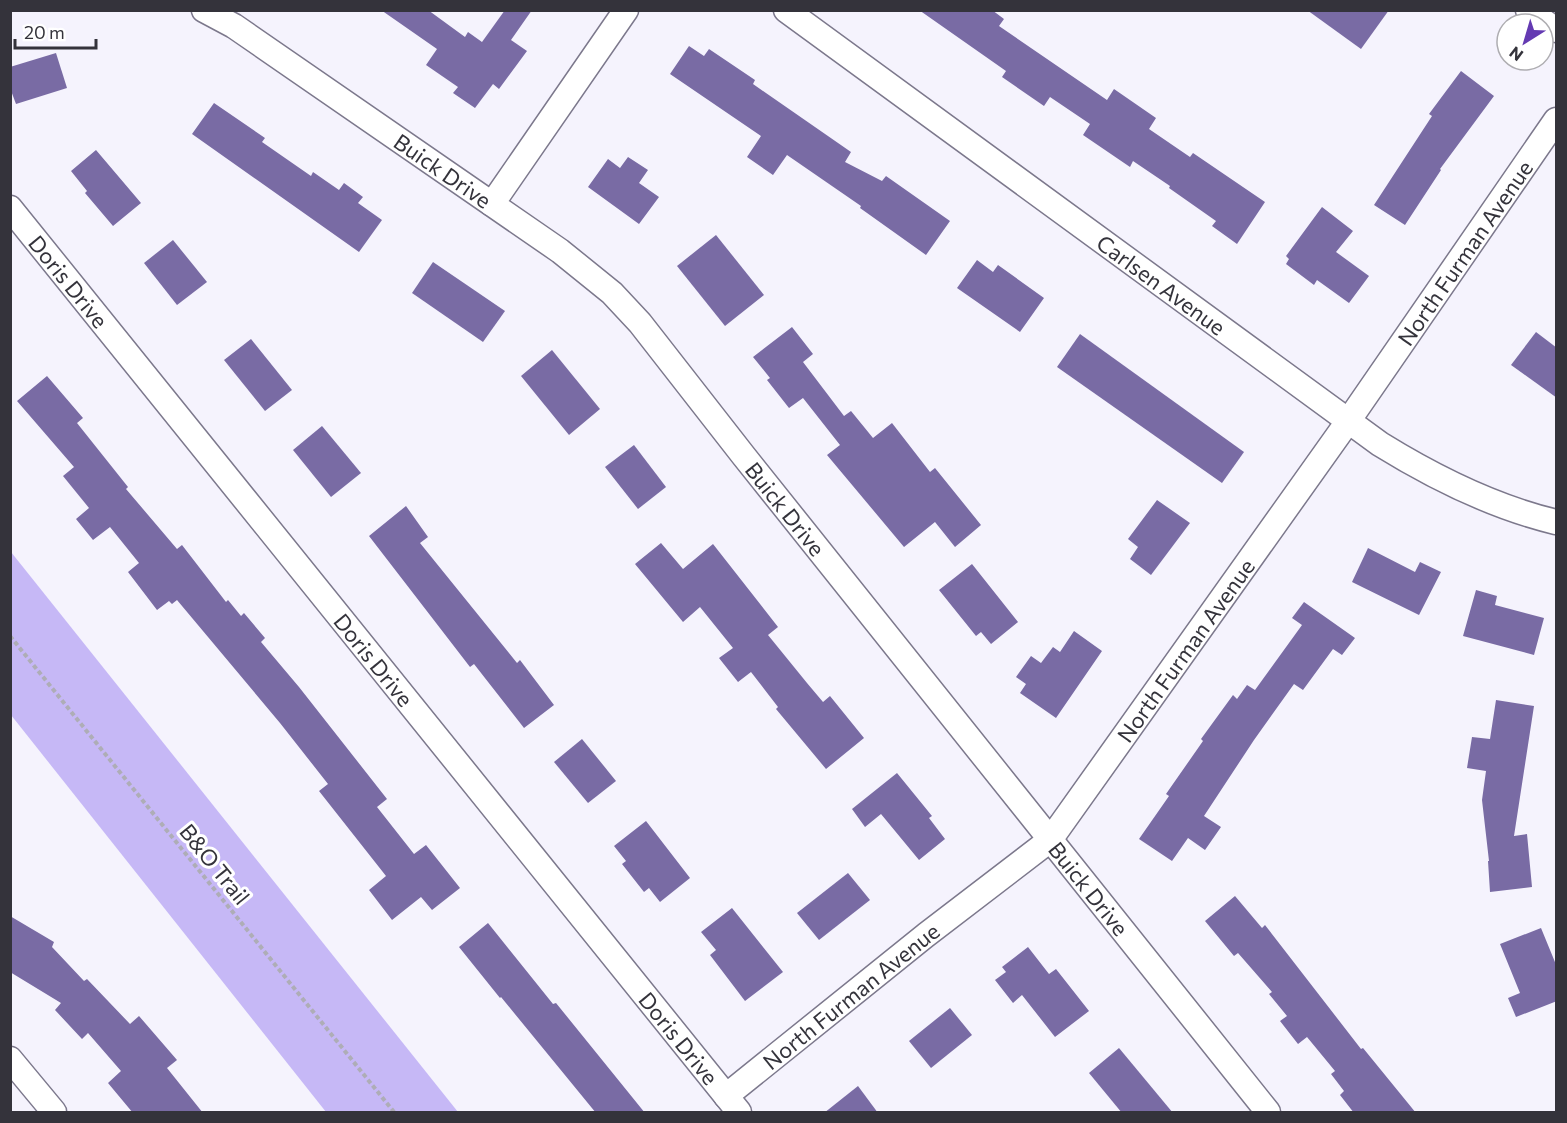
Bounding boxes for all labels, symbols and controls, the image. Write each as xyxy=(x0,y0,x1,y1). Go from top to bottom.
scale bar xyxy=(15,12,96,50)
north arrow xyxy=(1495,12,1555,72)
text: 20 m xyxy=(24,21,65,43)
text: N xyxy=(1505,43,1526,66)
street label: Buick Drive xyxy=(389,127,497,213)
street label: North Furman Avenue xyxy=(1391,155,1538,350)
street label: Carlsen Avenue xyxy=(1092,228,1231,340)
street label: Doris Drive xyxy=(24,229,114,333)
street label: Buick Drive xyxy=(740,456,831,561)
street label: North Furman Avenue xyxy=(1111,553,1260,747)
street label: Doris Drive xyxy=(329,608,420,711)
street label: B&O Trail xyxy=(174,818,256,910)
street label: Buick Drive xyxy=(1044,836,1135,941)
street label: North Furman Avenue xyxy=(757,917,944,1075)
street label: Doris Drive xyxy=(634,986,725,1090)

